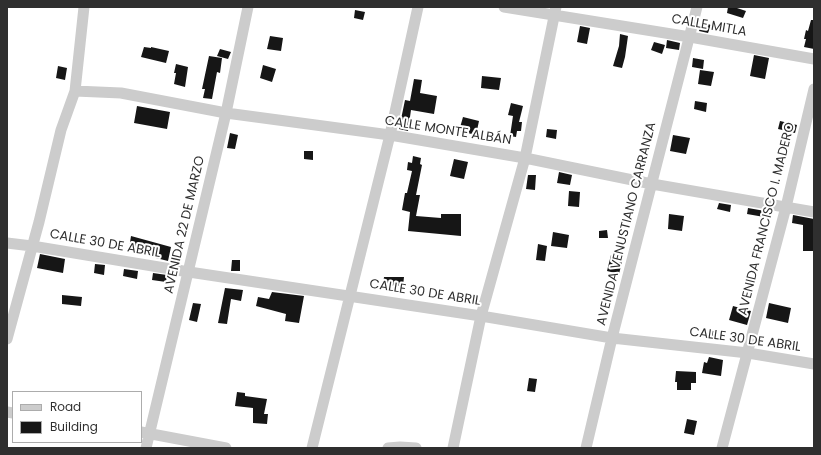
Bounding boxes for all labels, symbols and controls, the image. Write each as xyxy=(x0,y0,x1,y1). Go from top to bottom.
street label: CALLE MITLA xyxy=(670,12,748,40)
street label: CALLE MONTE ALBÁN xyxy=(383,113,513,149)
street label: AVENIDA VENUSTIANO CARRANZA xyxy=(594,121,660,327)
street label: AVENIDA FRANCISCO I. MADERO xyxy=(735,121,799,317)
street label: AVENIDA 22 DE MARZO xyxy=(162,155,208,295)
street label: CALLE 30 DE ABRIL xyxy=(48,227,162,261)
street label: CALLE 30 DE ABRIL xyxy=(368,277,482,309)
street label: CALLE 30 DE ABRIL xyxy=(688,324,802,356)
legend xyxy=(12,391,142,443)
text: Road xyxy=(50,398,81,415)
text: Building xyxy=(50,418,98,435)

